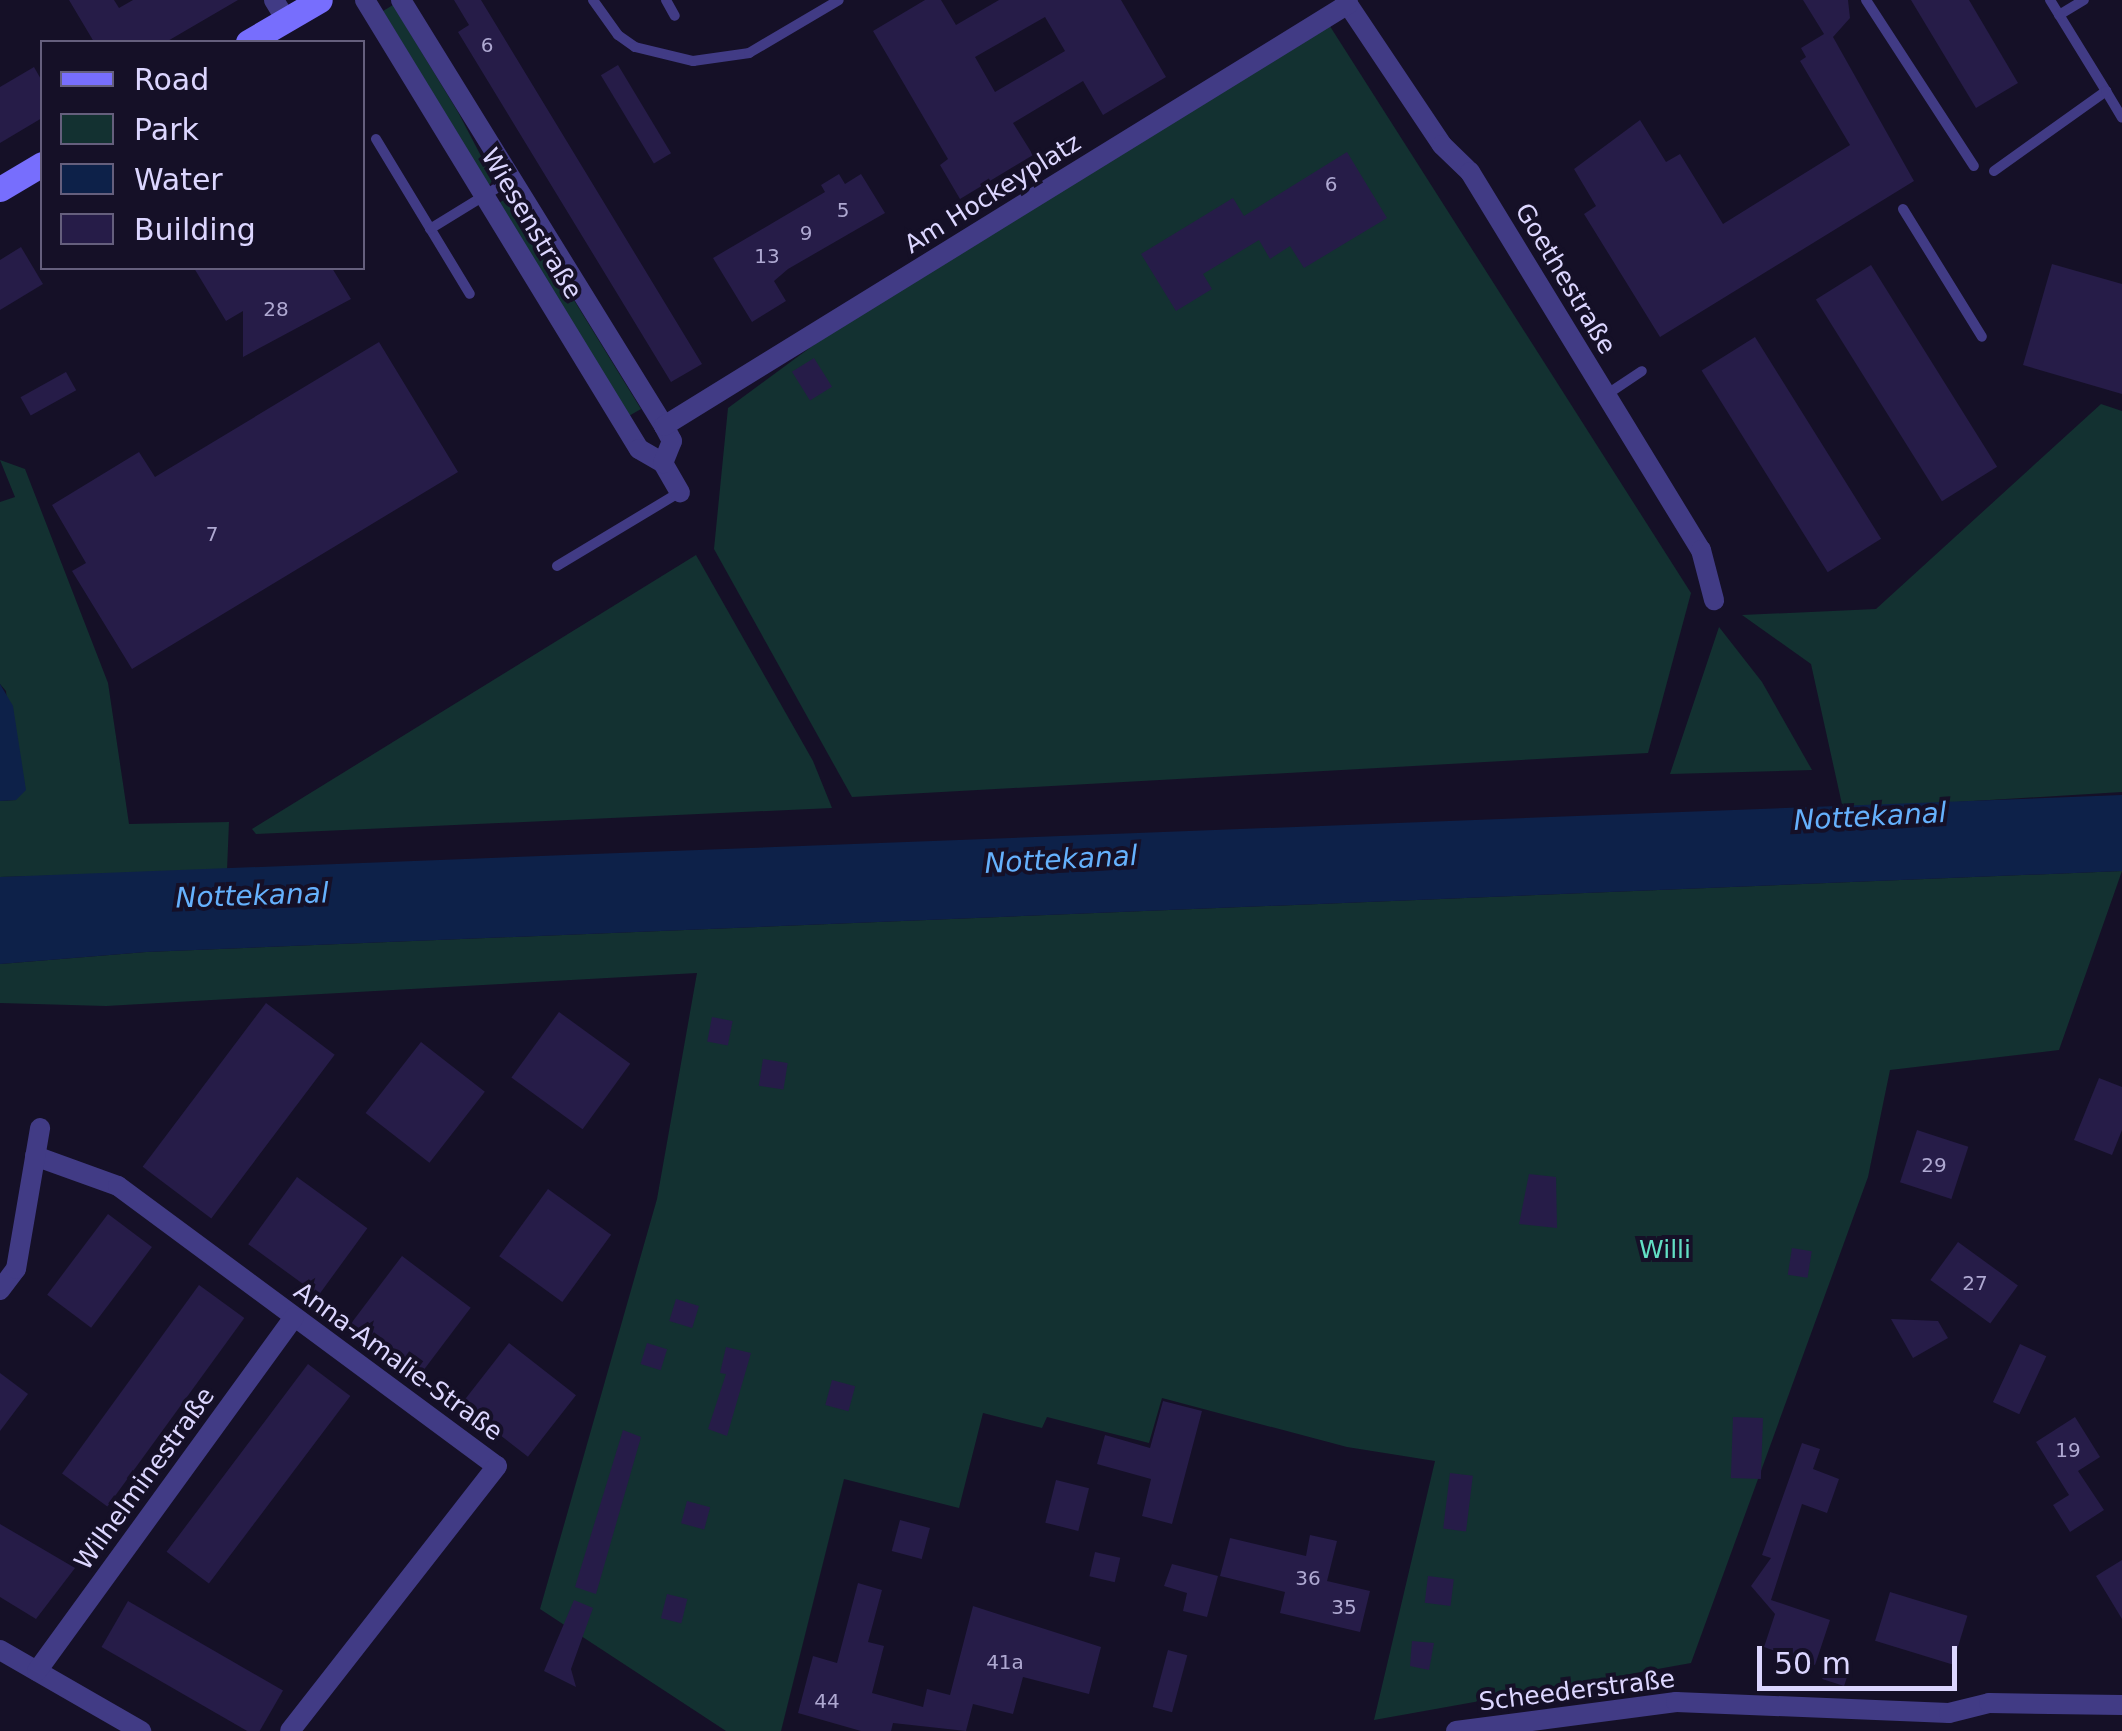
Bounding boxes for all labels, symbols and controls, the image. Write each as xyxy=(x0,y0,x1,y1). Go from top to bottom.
house number: 6 xyxy=(481,33,493,57)
legend xyxy=(40,40,365,270)
text: Road xyxy=(134,62,209,97)
text: Park xyxy=(134,112,199,147)
street label: Am Hockeyplatz xyxy=(899,128,1087,260)
street label: Wiesenstraße xyxy=(474,143,588,305)
text: Water xyxy=(134,162,223,197)
house number: 6 xyxy=(1325,172,1337,196)
house number: 5 xyxy=(837,198,849,222)
street label: Goethestraße xyxy=(1508,198,1622,360)
text: Building xyxy=(134,212,256,247)
house number: 9 xyxy=(800,221,812,245)
house number: 13 xyxy=(754,244,780,268)
house number: 28 xyxy=(263,297,289,321)
house number: 7 xyxy=(206,522,218,546)
water label: Nottekanal xyxy=(1793,796,1947,838)
water label: Nottekanal xyxy=(984,839,1138,881)
water label: Nottekanal xyxy=(175,877,329,915)
house number: 29 xyxy=(1921,1153,1947,1177)
park label: Willi xyxy=(1639,1235,1691,1265)
house number: 27 xyxy=(1962,1271,1988,1295)
street label: Anna-Amalie-Straße xyxy=(288,1276,508,1448)
street label: Wilhelminestraße xyxy=(69,1382,221,1576)
house number: 19 xyxy=(2055,1438,2081,1462)
house number: 36 xyxy=(1295,1566,1321,1590)
house number: 35 xyxy=(1331,1595,1357,1619)
scale bar xyxy=(1762,1626,1962,1688)
text: 50 m xyxy=(1774,1646,1851,1681)
house number: 41a xyxy=(986,1650,1024,1674)
street label: Scheederstraße xyxy=(1477,1664,1677,1718)
house number: 44 xyxy=(814,1689,840,1713)

